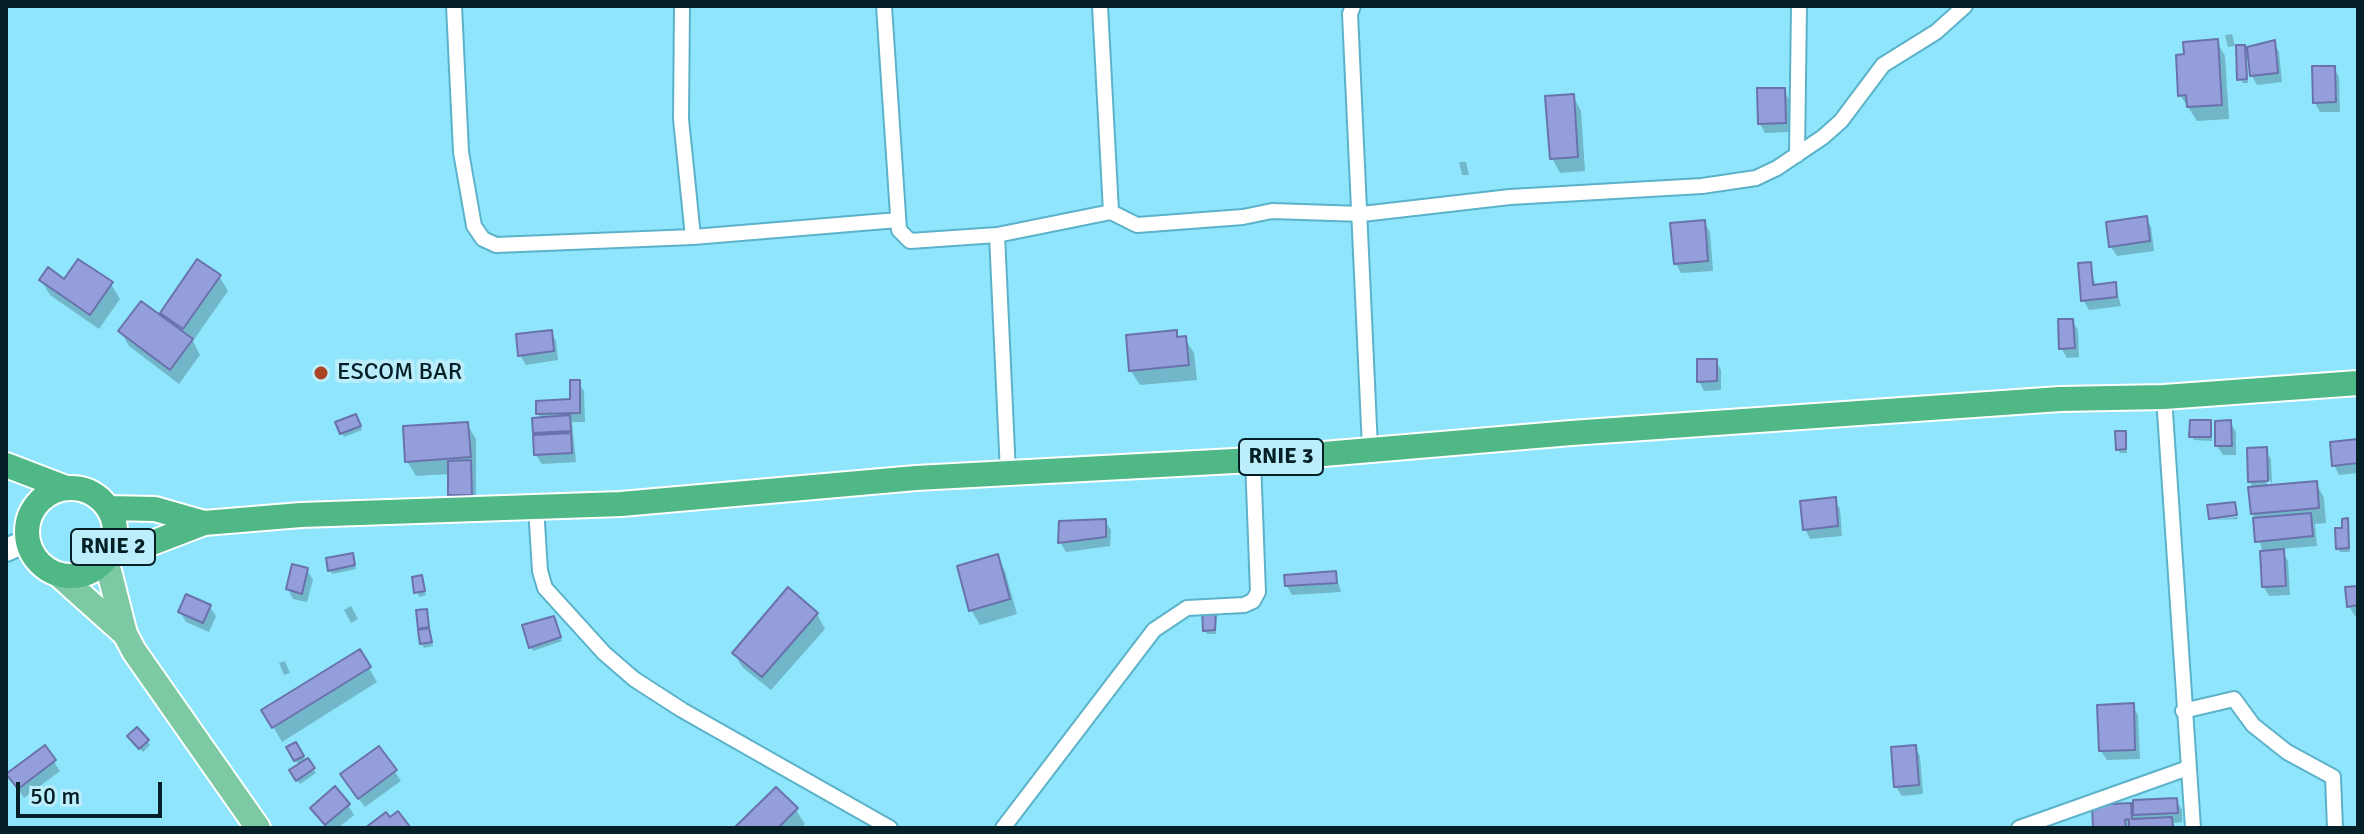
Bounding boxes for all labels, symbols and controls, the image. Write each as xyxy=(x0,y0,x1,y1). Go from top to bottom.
place label: ESCOM BAR xyxy=(337,359,462,387)
marker: ESCOM BAR xyxy=(312,364,330,382)
road number: RNIE 3 xyxy=(1239,439,1323,475)
road number: RNIE 2 xyxy=(71,529,155,565)
scale bar xyxy=(20,766,166,816)
text: 50 m xyxy=(30,781,80,811)

